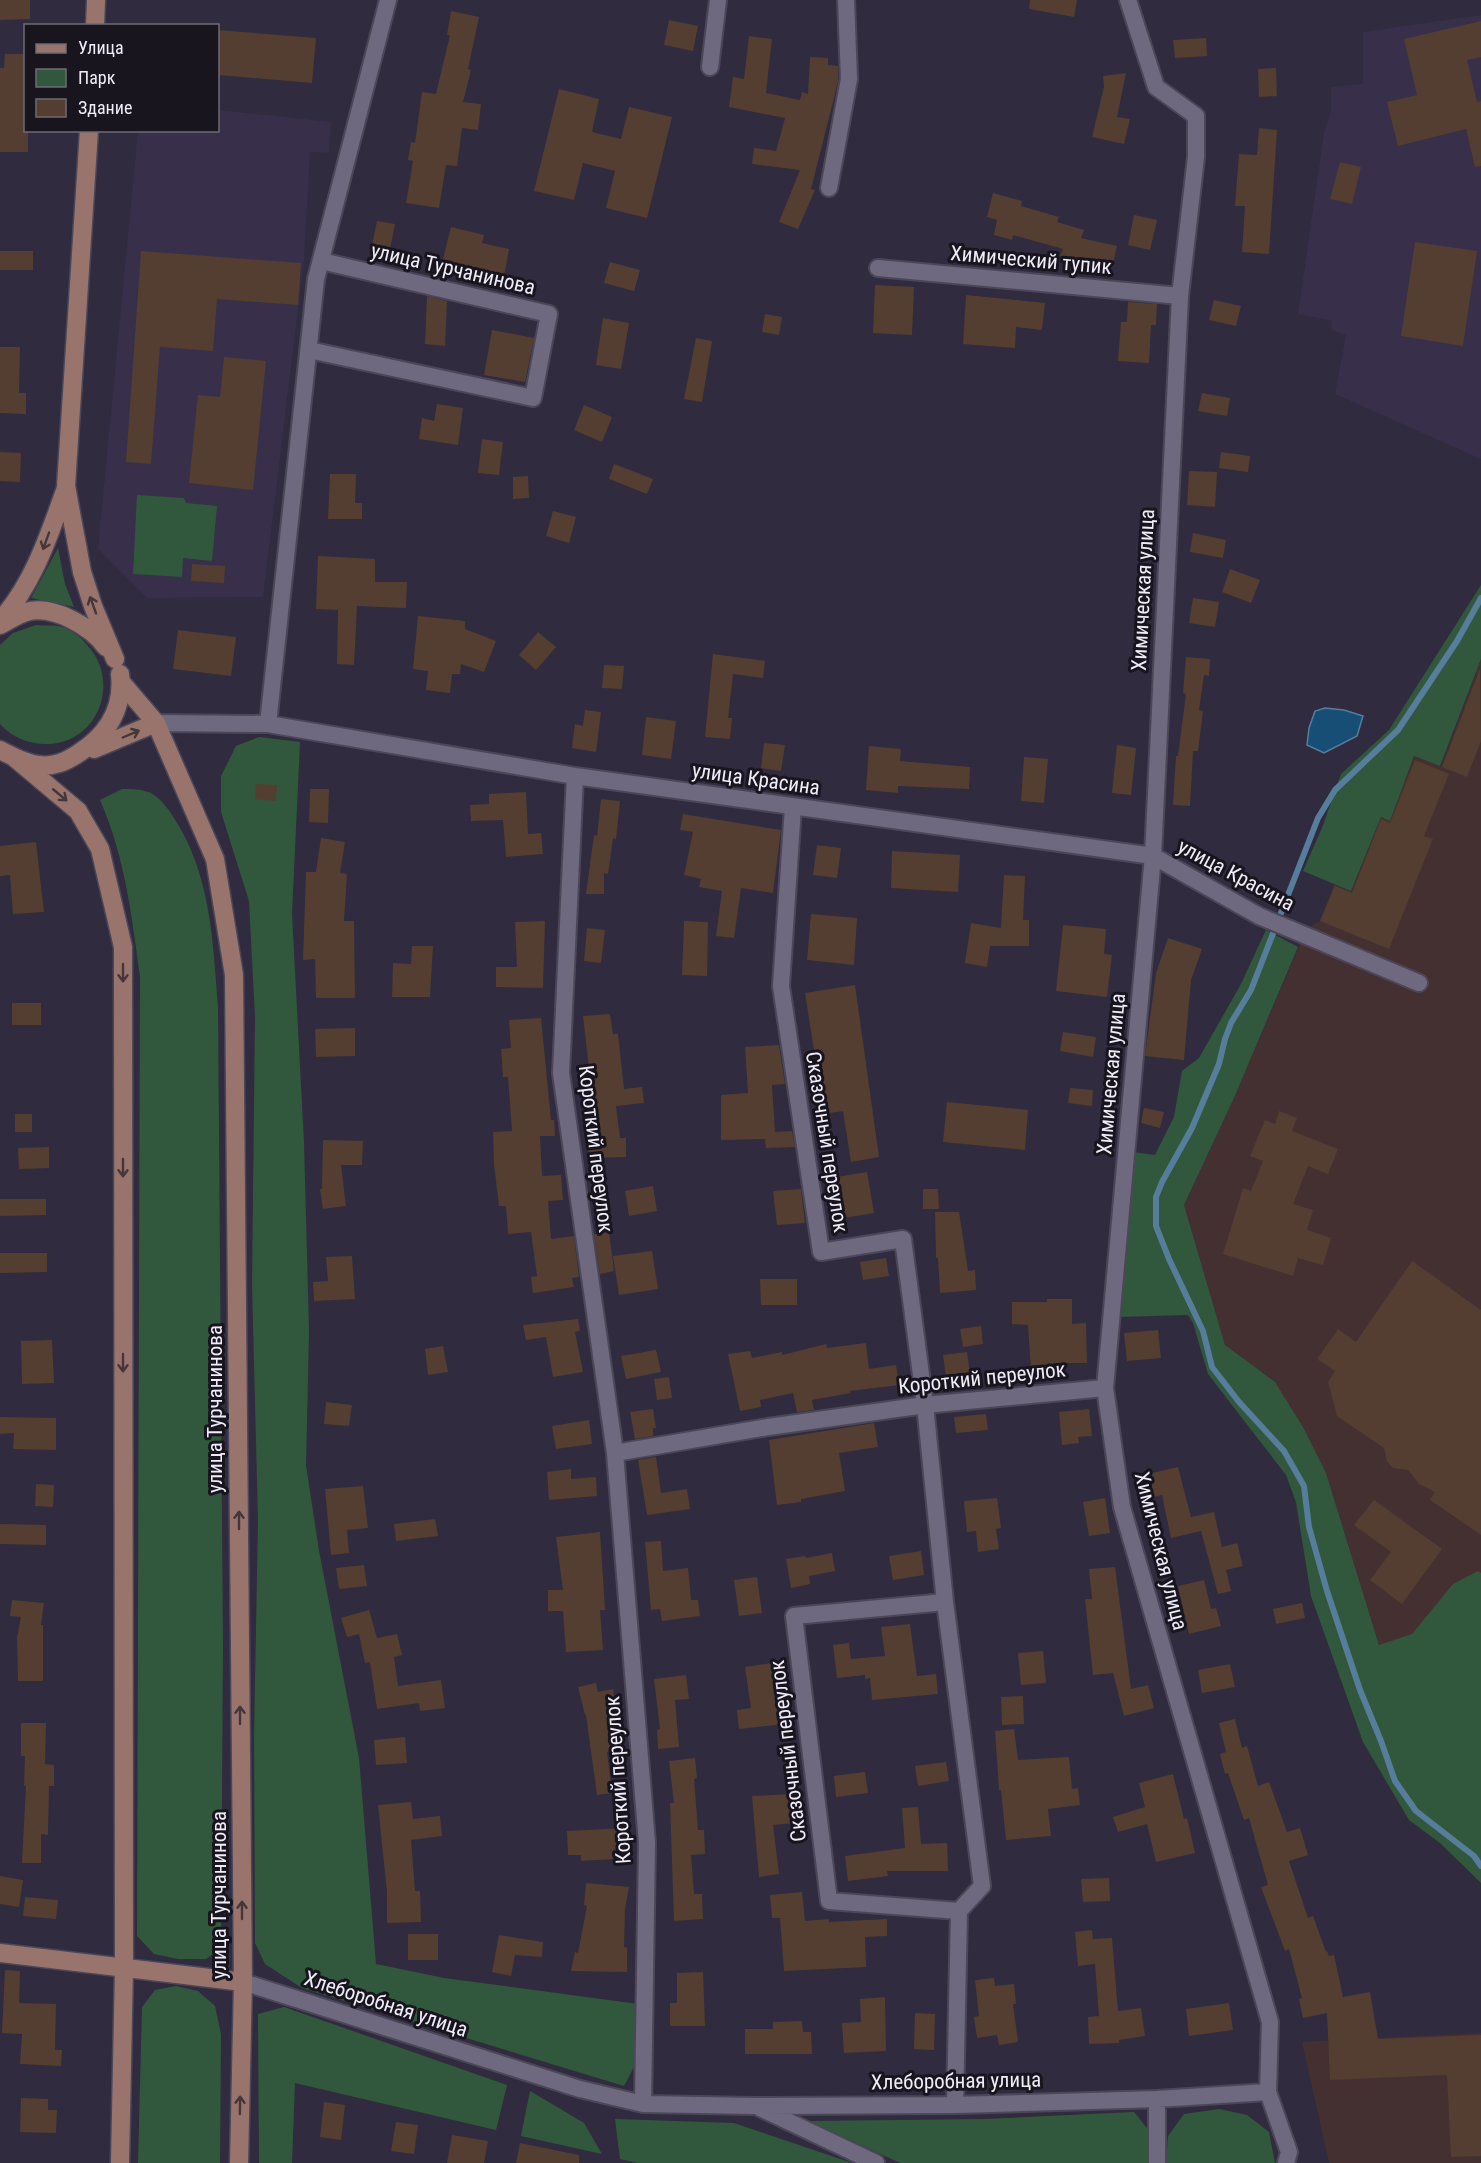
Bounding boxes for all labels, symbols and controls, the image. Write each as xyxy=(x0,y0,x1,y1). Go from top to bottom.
legend xyxy=(24,24,219,132)
text: Улица xyxy=(78,37,124,58)
text: Парк xyxy=(78,67,116,88)
text: Здание xyxy=(78,97,132,118)
street label: улица Турчанинова xyxy=(369,238,537,300)
street label: Химический тупик xyxy=(949,241,1113,279)
street label: Химическая улица xyxy=(1127,508,1159,672)
one-way arrow xyxy=(40,531,51,550)
one-way arrow xyxy=(86,596,97,614)
one-way arrow xyxy=(121,727,139,739)
street label: улица Красина xyxy=(691,758,821,800)
one-way arrow xyxy=(52,789,68,802)
street label: улица Красина xyxy=(1174,834,1298,916)
one-way arrow xyxy=(117,963,129,983)
street label: Химическая улица xyxy=(1092,992,1130,1156)
street label: Сказочный переулок xyxy=(801,1050,853,1234)
street label: Короткий переулок xyxy=(574,1064,618,1234)
one-way arrow xyxy=(117,1158,129,1178)
street label: улица Турчанинова xyxy=(203,1325,227,1493)
one-way arrow xyxy=(117,1353,129,1373)
street label: Короткий переулок xyxy=(897,1357,1067,1399)
street label: Химическая улица xyxy=(1130,1469,1192,1633)
one-way arrow xyxy=(233,1510,245,1530)
street label: Сказочный переулок xyxy=(765,1659,811,1843)
street label: Короткий переулок xyxy=(600,1695,636,1865)
one-way arrow xyxy=(234,1705,246,1725)
street label: улица Турчанинова xyxy=(207,1811,231,1979)
one-way arrow xyxy=(236,1900,248,1920)
street label: Хлеборобная улица xyxy=(301,1966,471,2042)
street label: Хлеборобная улица xyxy=(871,2068,1041,2094)
one-way arrow xyxy=(235,2095,246,2115)

